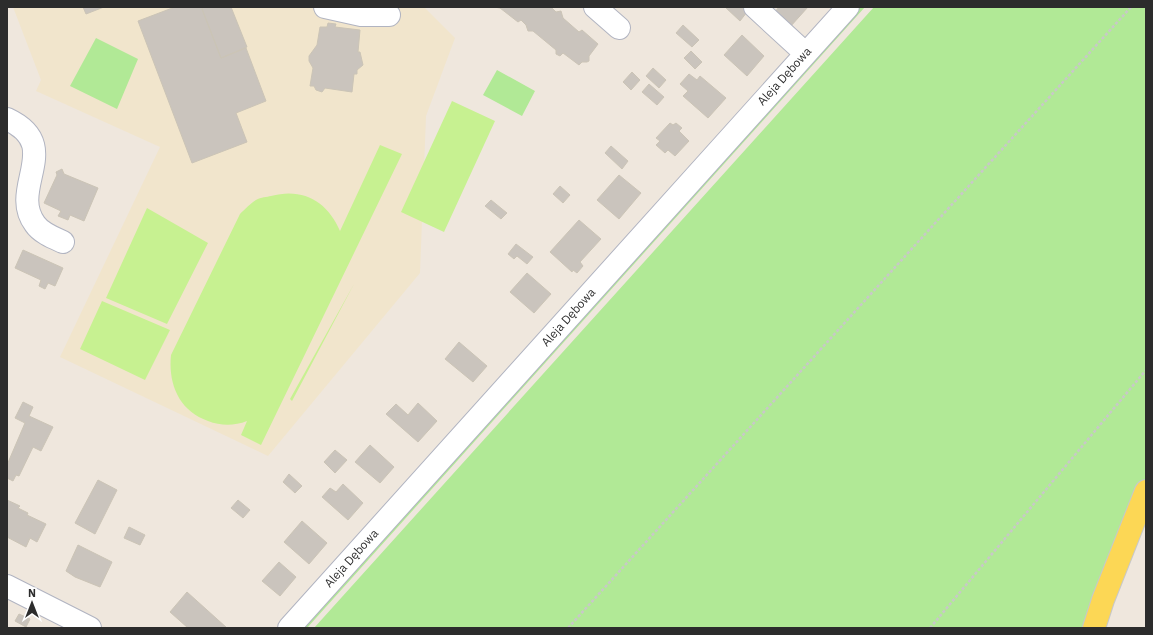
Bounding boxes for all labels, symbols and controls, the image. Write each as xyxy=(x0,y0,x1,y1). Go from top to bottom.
street label: Aleja Dębowa xyxy=(754,43,815,108)
street label: Aleja Dębowa xyxy=(538,284,599,349)
street label: Aleja Dębowa xyxy=(321,525,382,590)
north arrow xyxy=(12,583,52,623)
text: N xyxy=(28,586,36,600)

